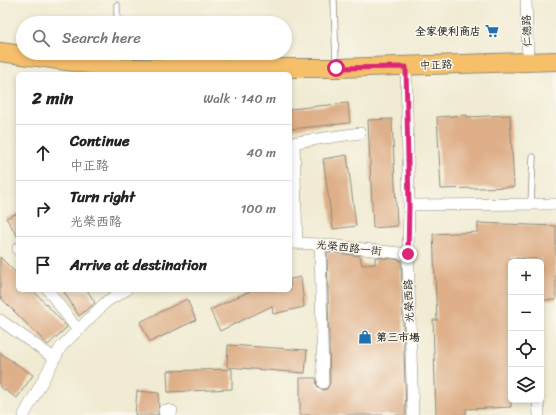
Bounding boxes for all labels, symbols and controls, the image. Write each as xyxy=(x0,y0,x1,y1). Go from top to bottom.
street label: 仁德路 xyxy=(517,14,537,48)
search box xyxy=(16,16,292,60)
place label: 全家便利商店 xyxy=(415,22,481,41)
supermarket icon: 全家便利商店 xyxy=(484,23,500,39)
text: Search here xyxy=(62,25,141,51)
icon: search xyxy=(30,27,52,49)
street label: 中正路 xyxy=(419,55,453,75)
route start xyxy=(327,59,345,77)
text: 2 min xyxy=(32,83,73,113)
text: Walk · 140 m xyxy=(203,87,276,110)
text: Continue xyxy=(70,128,130,154)
text: 40 m xyxy=(246,141,276,164)
icon: ahead xyxy=(32,142,54,164)
text: 中正路 xyxy=(70,154,109,177)
text: Turn right xyxy=(70,184,135,210)
text: 100 m xyxy=(241,197,276,220)
icon: right xyxy=(32,198,54,220)
text: 光榮西路 xyxy=(70,210,122,233)
street label: 光榮西路一街 xyxy=(315,235,384,261)
route end xyxy=(399,245,417,263)
text: Arrive at destination xyxy=(70,252,207,278)
icon: arrive xyxy=(32,254,54,276)
map controls xyxy=(508,259,544,403)
button: + xyxy=(508,259,544,295)
street label: 光榮西路 xyxy=(399,279,419,323)
button: − xyxy=(508,295,544,331)
place label: 第三市場 xyxy=(376,328,420,347)
shop icon: 第三市場 xyxy=(357,329,373,345)
button: locate xyxy=(508,331,544,367)
button: layers xyxy=(508,367,544,403)

